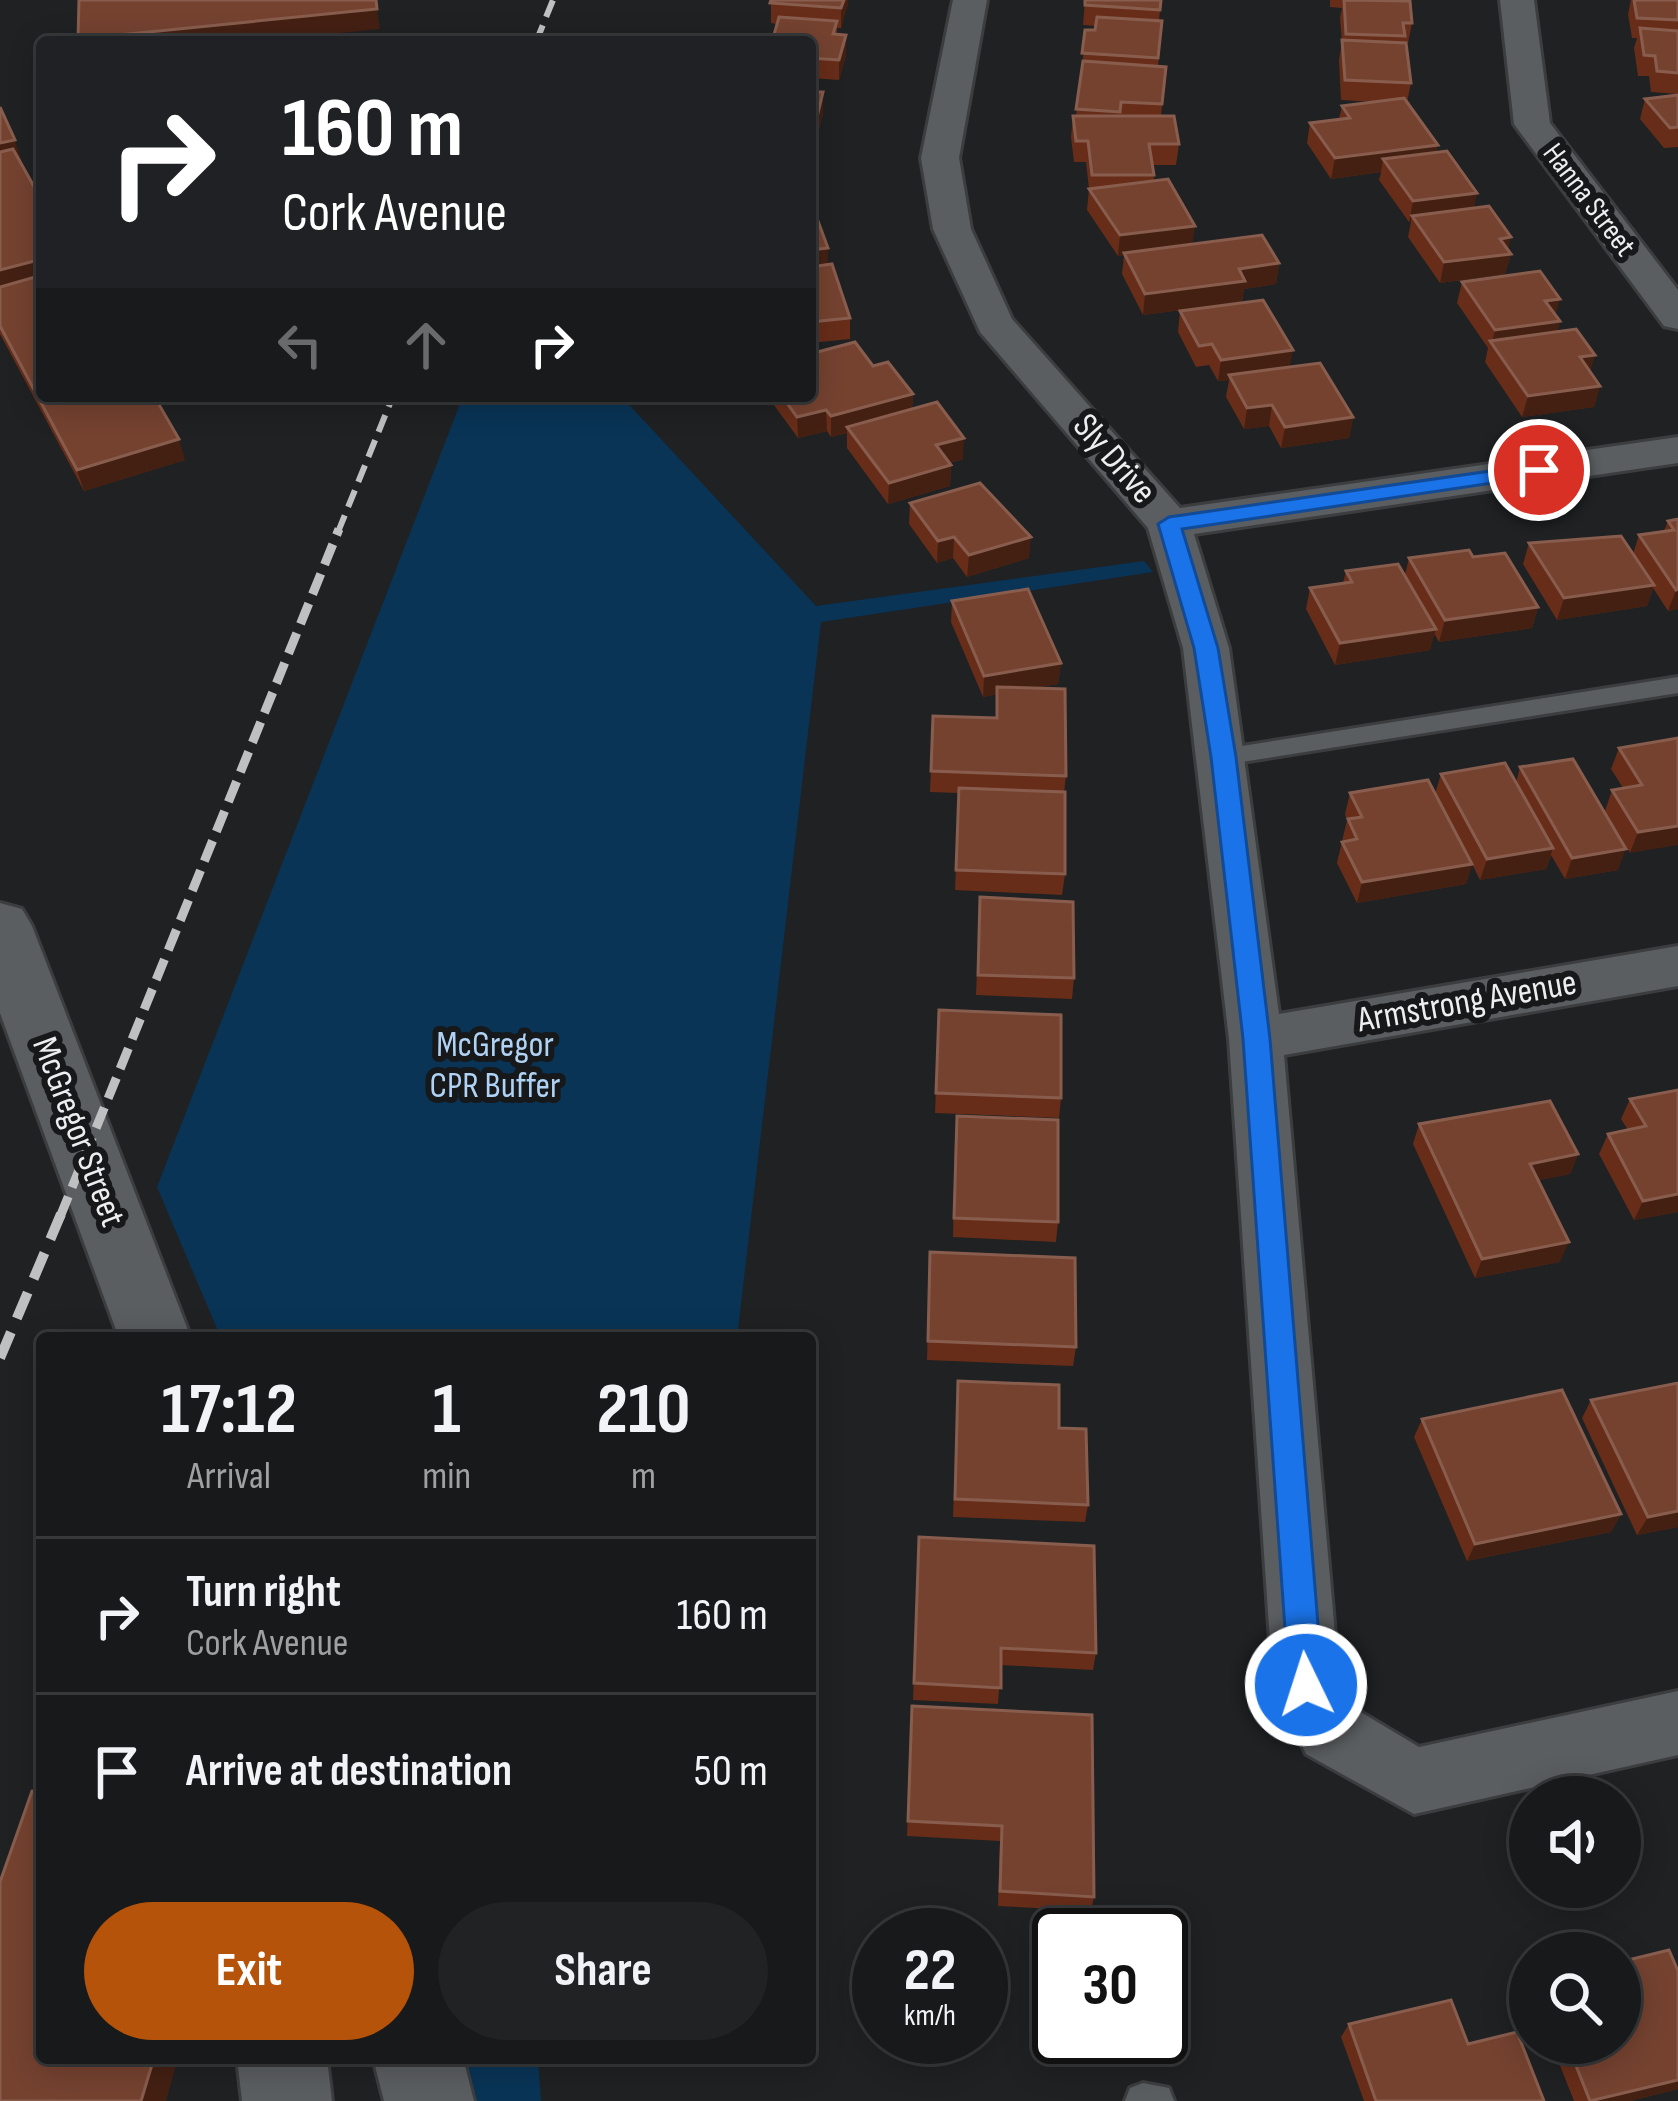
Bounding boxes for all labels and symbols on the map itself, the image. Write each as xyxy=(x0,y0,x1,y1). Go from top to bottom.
street label: Hanna Street xyxy=(1535,136,1643,264)
street label: Sly Drive xyxy=(1063,405,1165,513)
pin xyxy=(1488,419,1590,521)
street label: Armstrong Avenue xyxy=(1353,962,1580,1043)
park label: McGregor CPR Buffer xyxy=(430,1024,560,1108)
street label: McGregor Street xyxy=(22,1031,134,1233)
position arrow xyxy=(1243,1622,1369,1748)
speed limit sign: 30 xyxy=(1032,1908,1188,2064)

